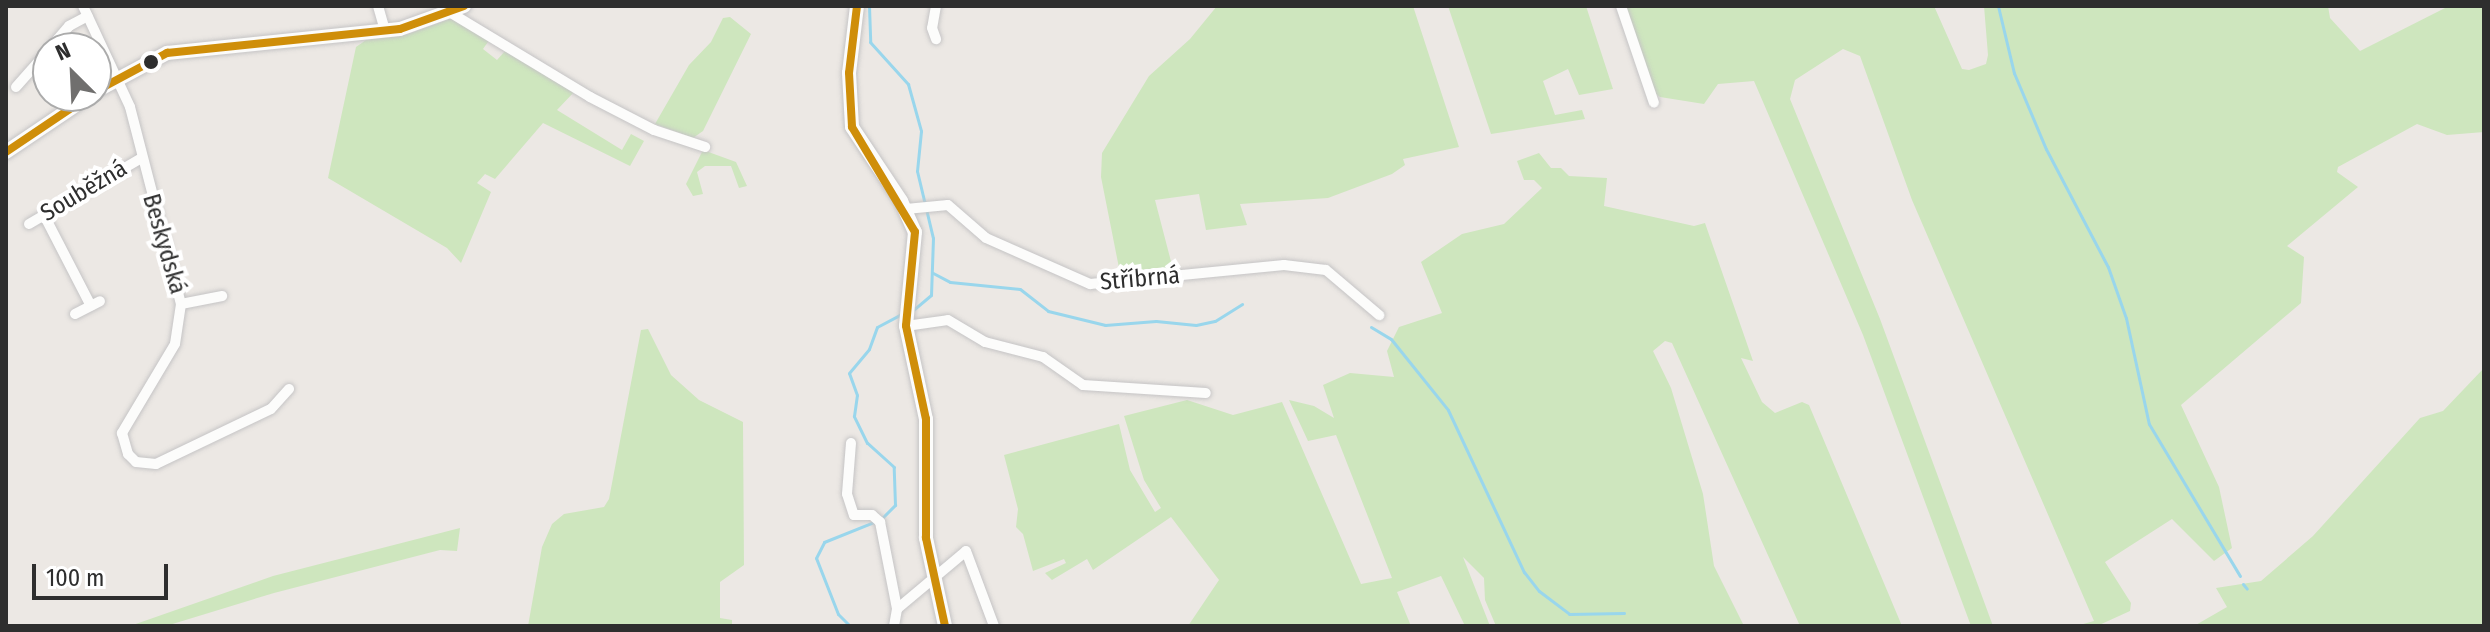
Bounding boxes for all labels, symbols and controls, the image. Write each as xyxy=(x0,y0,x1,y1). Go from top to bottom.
north arrow xyxy=(32,32,112,112)
text: N xyxy=(51,36,74,66)
unlabelled marker xyxy=(143,54,159,70)
street label: Souběžná xyxy=(36,154,132,228)
street label: Beskydská xyxy=(136,191,192,297)
street label: Stříbrná xyxy=(1099,261,1181,297)
scale bar xyxy=(36,548,172,598)
text: 100 m xyxy=(46,564,104,592)

